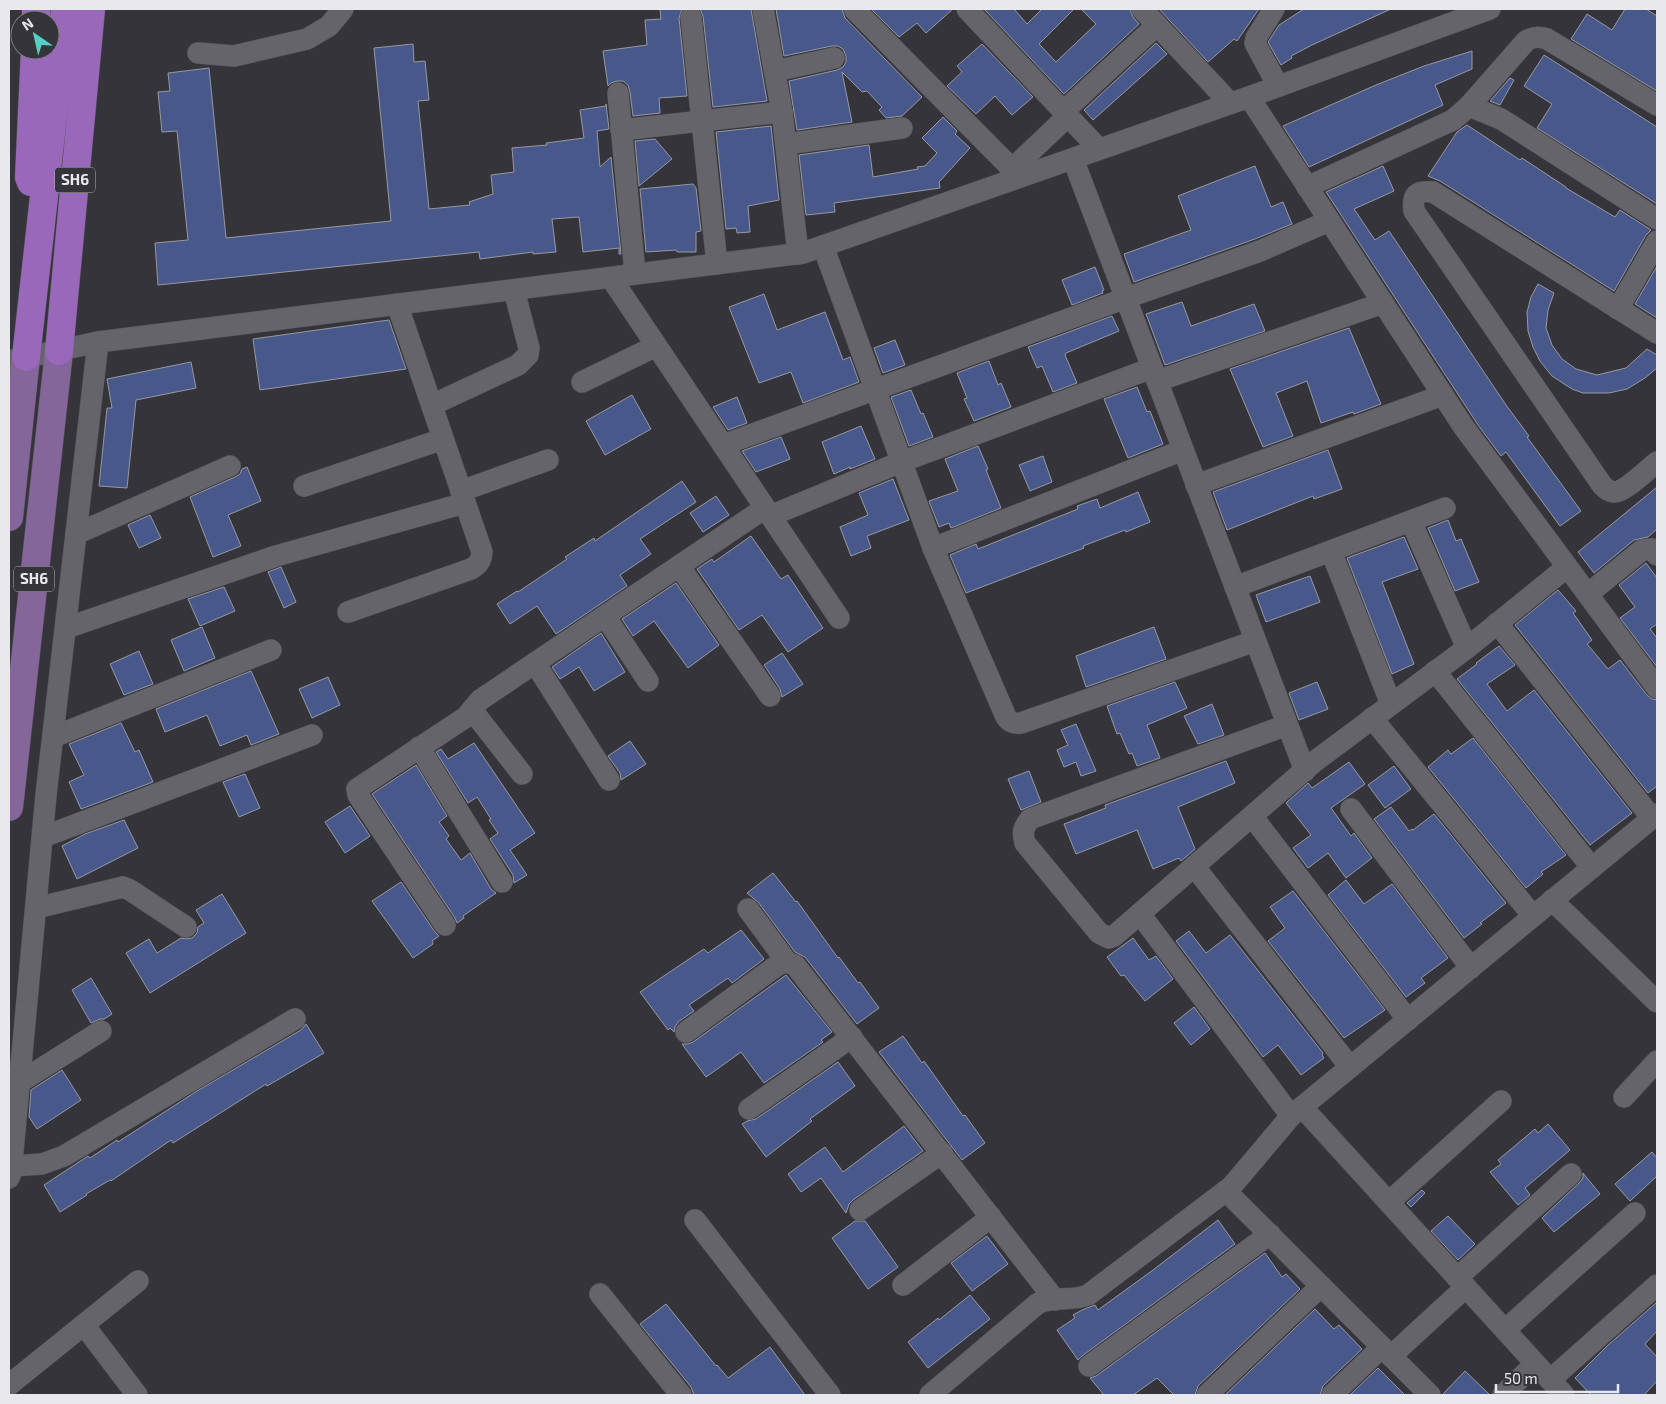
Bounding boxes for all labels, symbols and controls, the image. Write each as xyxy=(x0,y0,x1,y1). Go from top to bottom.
north arrow xyxy=(10,10,60,60)
text: N xyxy=(19,14,36,34)
road number: SH6 xyxy=(55,168,95,192)
road number: SH6 xyxy=(14,566,54,592)
scale bar xyxy=(1496,1362,1618,1394)
text: 50 m xyxy=(1504,1369,1538,1387)

